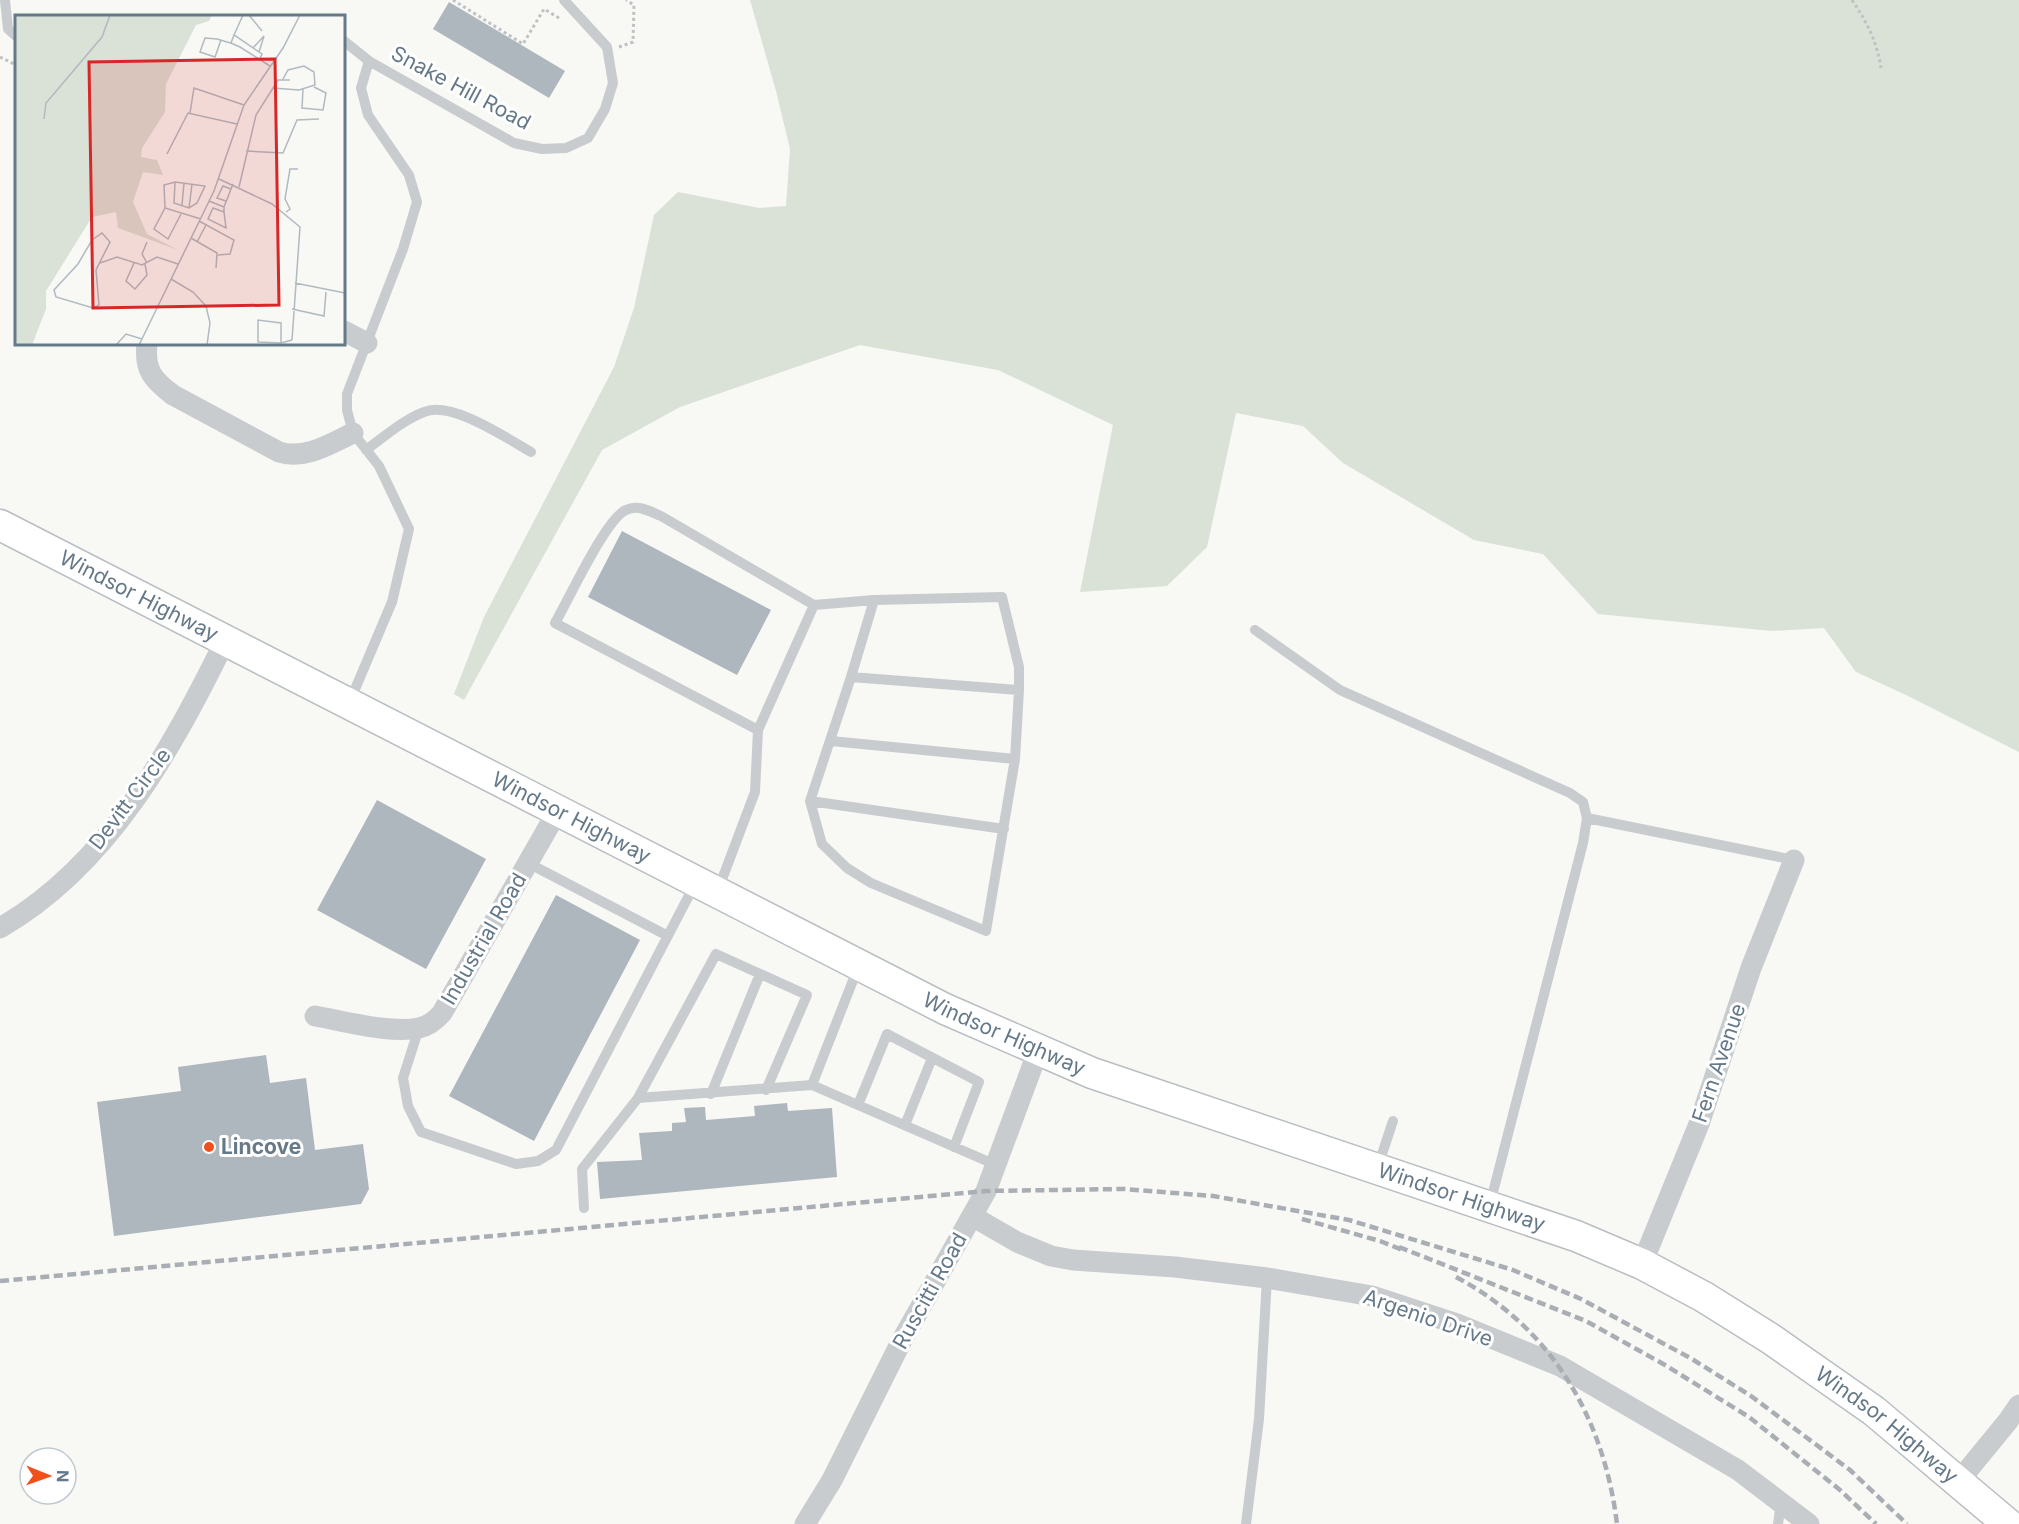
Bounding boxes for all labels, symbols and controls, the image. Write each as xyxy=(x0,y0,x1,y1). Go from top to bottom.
inset map xyxy=(15,15,345,345)
street label: Snake Hill Road xyxy=(387,40,535,135)
street label: Windsor Highway xyxy=(55,545,223,647)
street label: Devitt Circle xyxy=(83,743,176,854)
street label: Windsor Highway xyxy=(488,766,655,868)
street label: Industrial Road xyxy=(436,868,531,1009)
street label: Windsor Highway xyxy=(919,987,1090,1081)
street label: Fern Avenue xyxy=(1687,1000,1751,1126)
place label: Lincove xyxy=(221,1134,301,1159)
marker: Lincove xyxy=(202,1140,216,1154)
street label: Windsor Highway xyxy=(1375,1157,1549,1237)
street label: Ruscitti Road xyxy=(887,1228,972,1353)
street label: Argenio Drive xyxy=(1360,1284,1496,1351)
street label: Windsor Highway xyxy=(1811,1361,1964,1489)
north arrow xyxy=(18,1446,78,1506)
text: N xyxy=(53,1470,73,1483)

